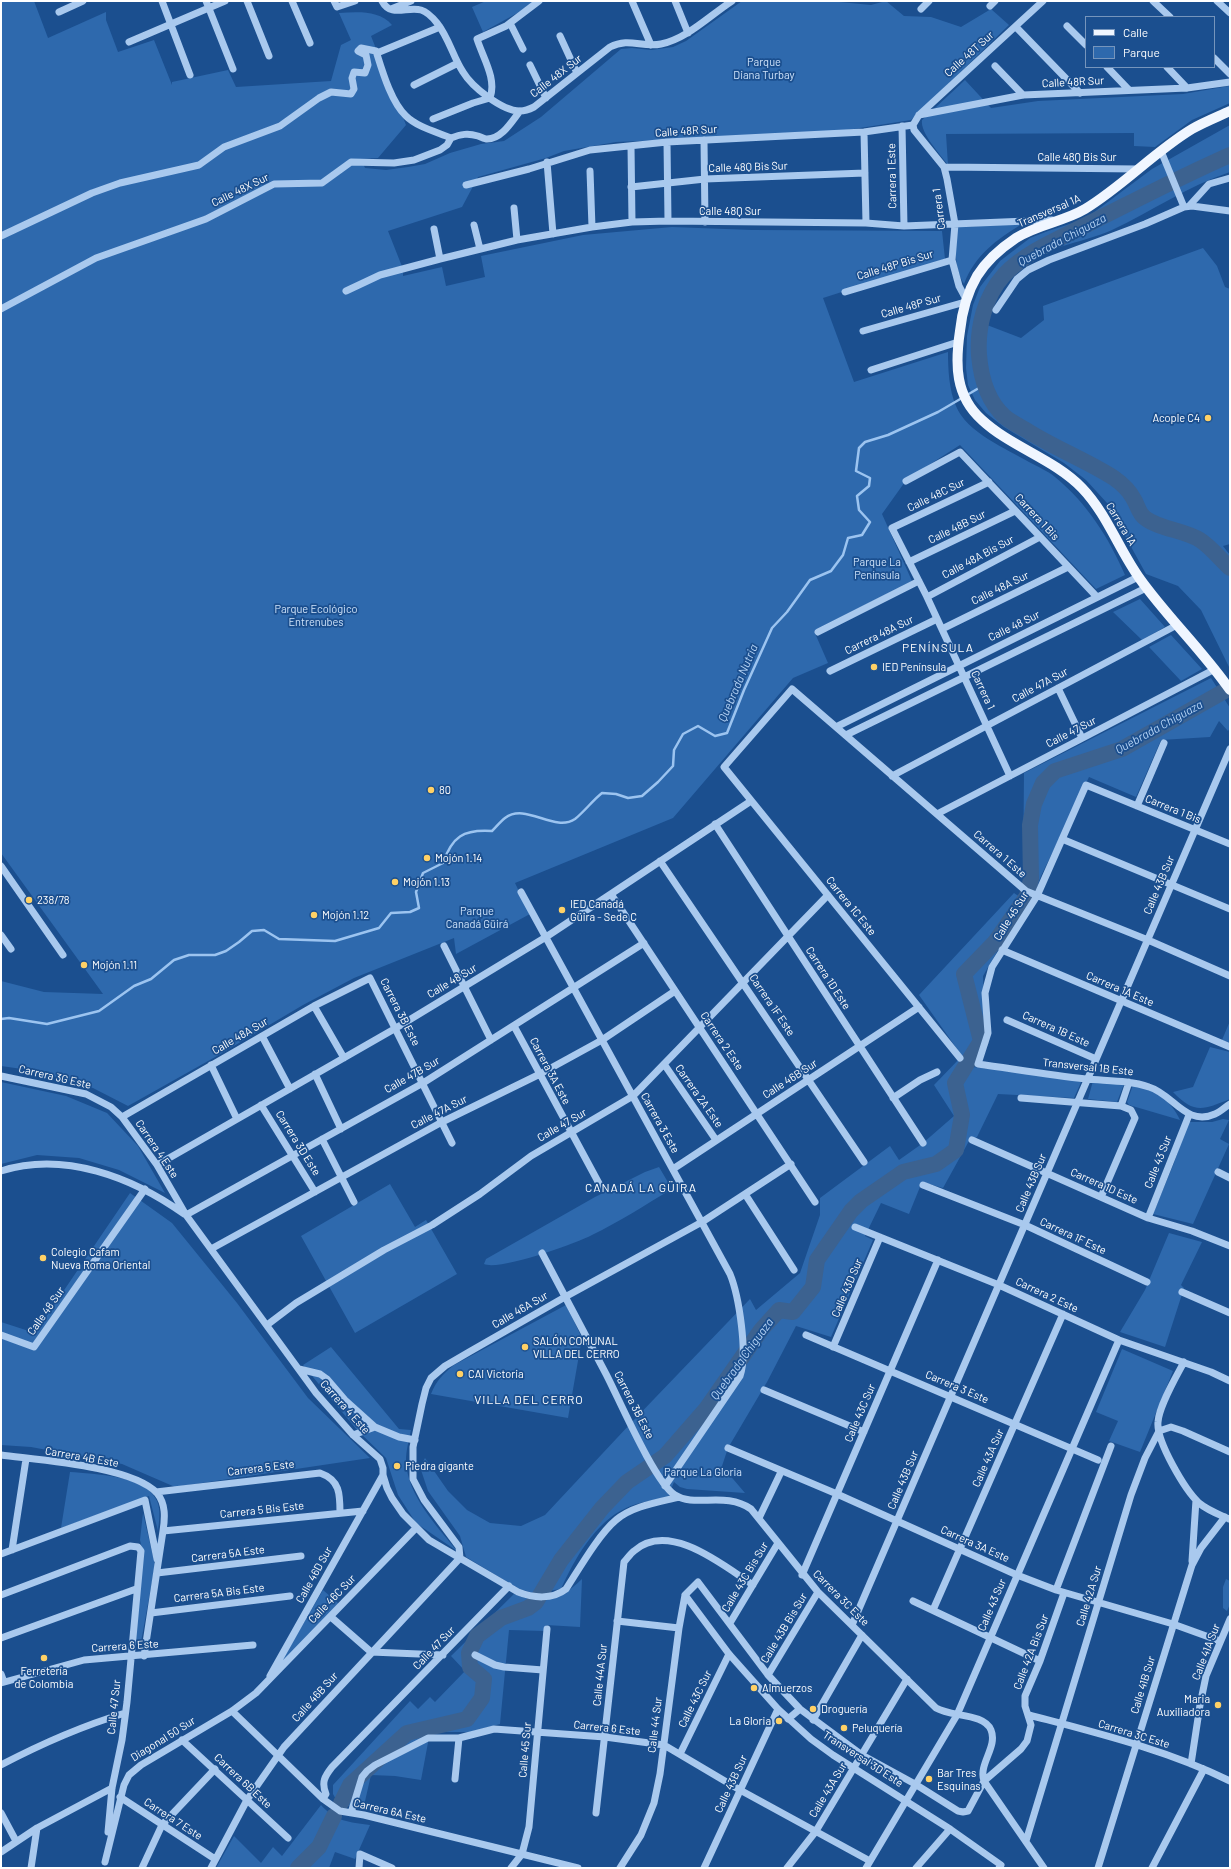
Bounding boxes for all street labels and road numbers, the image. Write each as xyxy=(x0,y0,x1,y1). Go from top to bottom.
street label: Calle 48T Sur xyxy=(942,28,996,80)
street label: Calle 48X Sur xyxy=(527,52,585,100)
street label: Calle 48R Sur xyxy=(1042,74,1104,90)
street label: Calle 48R Sur xyxy=(654,122,718,140)
street label: Carrera 1 Este xyxy=(885,143,899,209)
street label: Calle 48Q Bis Sur xyxy=(1037,150,1117,164)
street label: Calle 48Q Bis Sur xyxy=(708,159,788,175)
street label: Calle 48X Sur xyxy=(209,170,271,210)
street label: Carrera 1 xyxy=(930,188,948,230)
street label: Transversal 1A xyxy=(1015,192,1083,230)
street label: Calle 48Q Sur xyxy=(699,204,761,218)
street label: Calle 48P Bis Sur xyxy=(855,247,935,283)
street label: Calle 48P Sur xyxy=(879,291,943,321)
street label: Calle 48C Sur xyxy=(905,475,967,515)
street label: Carrera 1 Bis xyxy=(1012,491,1062,543)
street label: Carrera 1A xyxy=(1103,500,1139,548)
street label: Calle 48B Sur xyxy=(926,507,988,547)
street label: Calle 48A Bis Sur xyxy=(940,533,1016,581)
street label: Calle 48A Sur xyxy=(969,568,1031,608)
street label: Calle 48 Sur xyxy=(986,608,1042,644)
street label: Carrera 48A Sur xyxy=(842,613,916,657)
street label: Calle 47A Sur xyxy=(1010,665,1070,705)
street label: Carrera 1 xyxy=(968,668,998,712)
street label: Calle 47 Sur xyxy=(1044,714,1098,750)
street label: Carrera 1 Bis xyxy=(1143,792,1203,826)
street label: Carrera 1 Este xyxy=(971,828,1029,880)
street label: Calle 43B Sur xyxy=(1141,854,1177,916)
street label: Carrera 1C Este xyxy=(823,874,879,938)
street label: Calle 45 Sur xyxy=(991,889,1031,943)
street label: Carrera 1D Este xyxy=(803,944,853,1012)
street label: Calle 48 Sur xyxy=(425,961,479,1001)
street label: Carrera 1A Este xyxy=(1084,969,1156,1009)
street label: Carrera 1F Este xyxy=(746,972,798,1038)
street label: Carrera 3B Este xyxy=(377,976,423,1048)
street label: Carrera 1B Este xyxy=(1020,1008,1092,1050)
street label: Carrera 2 Este xyxy=(698,1009,746,1073)
street label: Calle 48A Sur xyxy=(210,1015,270,1057)
street label: Carrera 3A Este xyxy=(527,1035,573,1107)
street label: Calle 47B Sur xyxy=(382,1054,442,1096)
street label: Calle 46B Sur xyxy=(760,1056,820,1102)
street label: Transversal 1B Este xyxy=(1042,1056,1134,1078)
street label: Carrera 3G Este xyxy=(17,1062,93,1092)
street label: Carrera 2A Este xyxy=(672,1062,726,1130)
street label: Carrera 3 Este xyxy=(638,1090,682,1156)
street label: Calle 47A Sur xyxy=(409,1092,469,1132)
street label: Calle 47 Sur xyxy=(535,1106,589,1144)
street label: Carrera 3D Este xyxy=(273,1108,323,1178)
street label: Carrera 4 Este xyxy=(133,1117,181,1181)
street label: Calle 43 Sur xyxy=(1141,1134,1175,1190)
street label: Calle 43B Sur xyxy=(1013,1152,1049,1214)
street label: Carrera 1D Este xyxy=(1068,1165,1140,1207)
street label: Carrera 1F Este xyxy=(1038,1215,1108,1257)
street label: Calle 43D Sur xyxy=(829,1257,865,1319)
street label: Carrera 2 Este xyxy=(1014,1275,1080,1315)
street label: Calle 48 Sur xyxy=(25,1284,67,1338)
street label: Calle 46A Sur xyxy=(490,1289,550,1331)
street label: Carrera 3 Este xyxy=(923,1368,991,1406)
street label: Carrera 3B Este xyxy=(611,1369,657,1441)
street label: Carrera 4 Este xyxy=(317,1377,373,1437)
street label: Calle 43C Sur xyxy=(842,1382,878,1444)
street label: Calle 43A Sur xyxy=(969,1427,1007,1489)
street label: Carrera 4B Este xyxy=(44,1444,120,1470)
street label: Calle 43B Sur xyxy=(885,1449,921,1511)
street label: Carrera 5 Este xyxy=(227,1457,295,1479)
street label: Carrera 5 Bis Este xyxy=(219,1499,305,1521)
street label: Carrera 3A Este xyxy=(939,1523,1011,1565)
street label: Calle 43C Bis Sur xyxy=(719,1540,771,1614)
street label: Carrera 5A Este xyxy=(190,1543,266,1565)
street label: Calle 46D Sur xyxy=(293,1545,335,1605)
street label: Calle 42A Sur xyxy=(1074,1564,1104,1628)
street label: Carrera 3C Este xyxy=(810,1567,872,1629)
street label: Calle 46C Sur xyxy=(306,1572,358,1626)
street label: Calle 43 Sur xyxy=(975,1577,1009,1633)
street label: Carrera 5A Bis Este xyxy=(173,1581,265,1605)
street label: Calle 43B Bis Sur xyxy=(758,1590,810,1666)
street label: Calle 42A Bis Sur xyxy=(1011,1612,1051,1692)
street label: Calle 41A Sur xyxy=(1189,1622,1223,1682)
street label: Calle 47 Sur xyxy=(410,1624,458,1672)
street label: Carrera 6 Este xyxy=(91,1637,159,1655)
street label: Calle 44A Sur xyxy=(590,1643,610,1707)
street label: Calle 41B Sur xyxy=(1128,1655,1158,1715)
street label: Calle 43C Sur xyxy=(675,1668,715,1730)
street label: Calle 46B Sur xyxy=(289,1669,341,1725)
street label: Calle 47 Sur xyxy=(105,1679,123,1735)
street label: Calle 44 Sur xyxy=(645,1696,665,1754)
street label: Diagonal 50 Sur xyxy=(128,1714,198,1764)
street label: Carrera 3C Este xyxy=(1097,1717,1171,1751)
street label: Carrera 6 Este xyxy=(573,1718,641,1738)
street label: Calle 45 Sur xyxy=(516,1722,534,1778)
street label: Transversal 3D Este xyxy=(820,1728,906,1790)
street label: Carrera 6B Este xyxy=(211,1751,275,1811)
street label: Calle 43B Sur xyxy=(712,1753,750,1815)
street label: Calle 43A Sur xyxy=(806,1760,850,1820)
street label: Carrera 7 Este xyxy=(141,1795,205,1843)
street label: Carrera 6A Este xyxy=(352,1796,428,1826)

